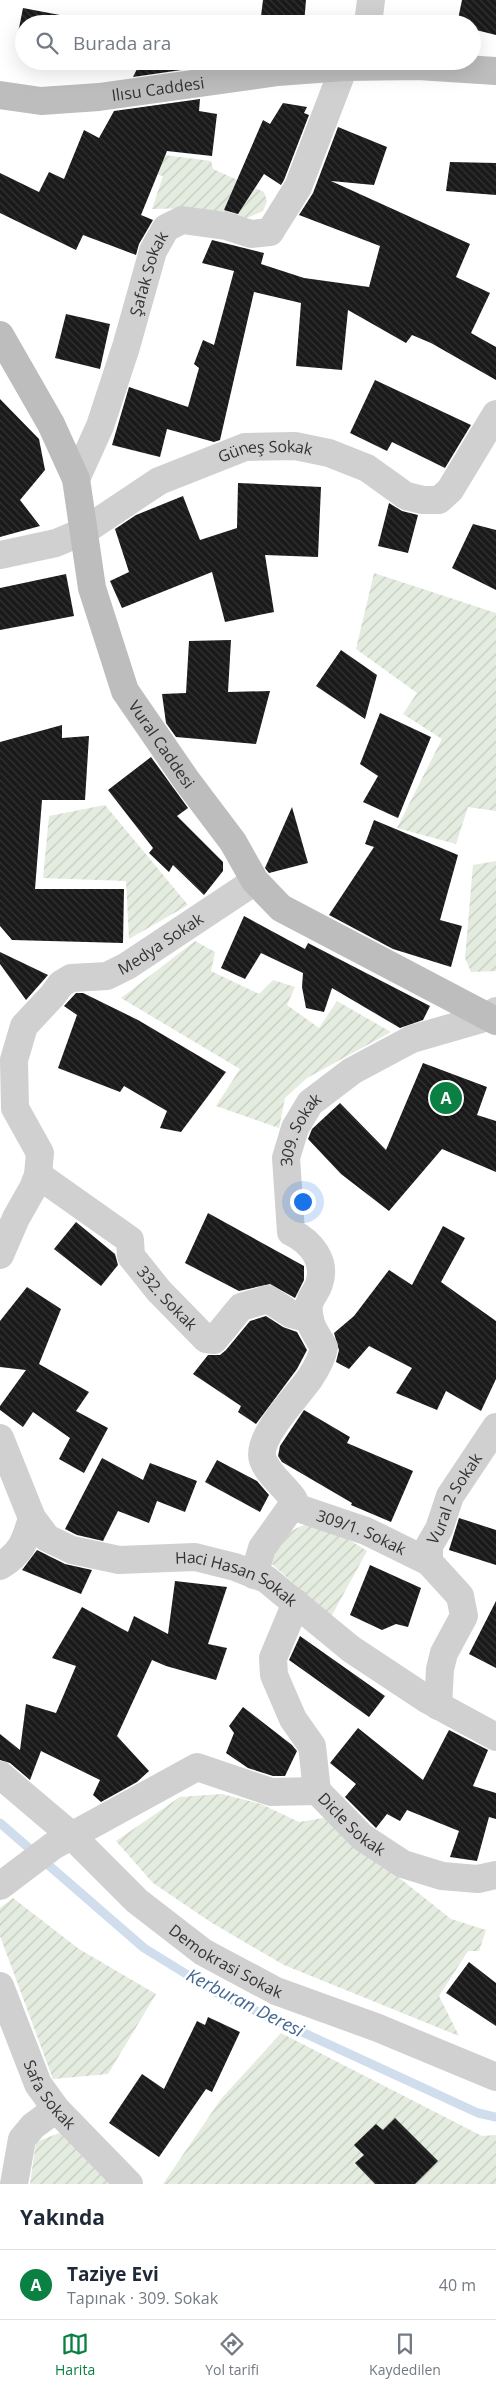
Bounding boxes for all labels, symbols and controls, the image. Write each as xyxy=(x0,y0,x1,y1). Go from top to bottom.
search box xyxy=(15,15,481,70)
icon: search xyxy=(33,29,61,57)
text: Burada ara xyxy=(73,30,171,56)
street label: Ilısu Caddesi xyxy=(110,71,206,106)
street label: Şafak Sokak xyxy=(124,227,173,319)
street label: Güneş Sokak xyxy=(215,435,315,468)
street label: Vural Caddesi xyxy=(124,696,200,793)
street label: Medya Sokak xyxy=(114,907,208,980)
pin: A xyxy=(430,1079,462,1117)
street label: 309. Sokak xyxy=(275,1087,326,1167)
your location xyxy=(290,1189,316,1215)
street label: 332. Sokak xyxy=(132,1261,203,1335)
street label: Vural 2 Sokak xyxy=(421,1448,487,1548)
street label: 309/1. Sokak xyxy=(314,1504,410,1560)
street label: Haci Hasan Sokak xyxy=(175,1546,302,1612)
street label: Dicle Sokak xyxy=(313,1787,390,1861)
street label: Demokrasi Sokak xyxy=(165,1919,286,2004)
water label: Kerburan Deresi xyxy=(183,1962,309,2042)
street label: Safa Sokak xyxy=(19,2057,81,2134)
text: Yakında xyxy=(20,2203,105,2231)
text: Taziye Evi xyxy=(67,2261,159,2287)
text: A xyxy=(30,2274,42,2296)
text: 40 m xyxy=(439,2274,476,2296)
text: Tapınak · 309. Sokak xyxy=(67,2287,218,2309)
tab: Harita xyxy=(55,2330,95,2379)
tab: Yol tarifi xyxy=(205,2330,259,2379)
tab: Kaydedilen xyxy=(369,2330,441,2379)

